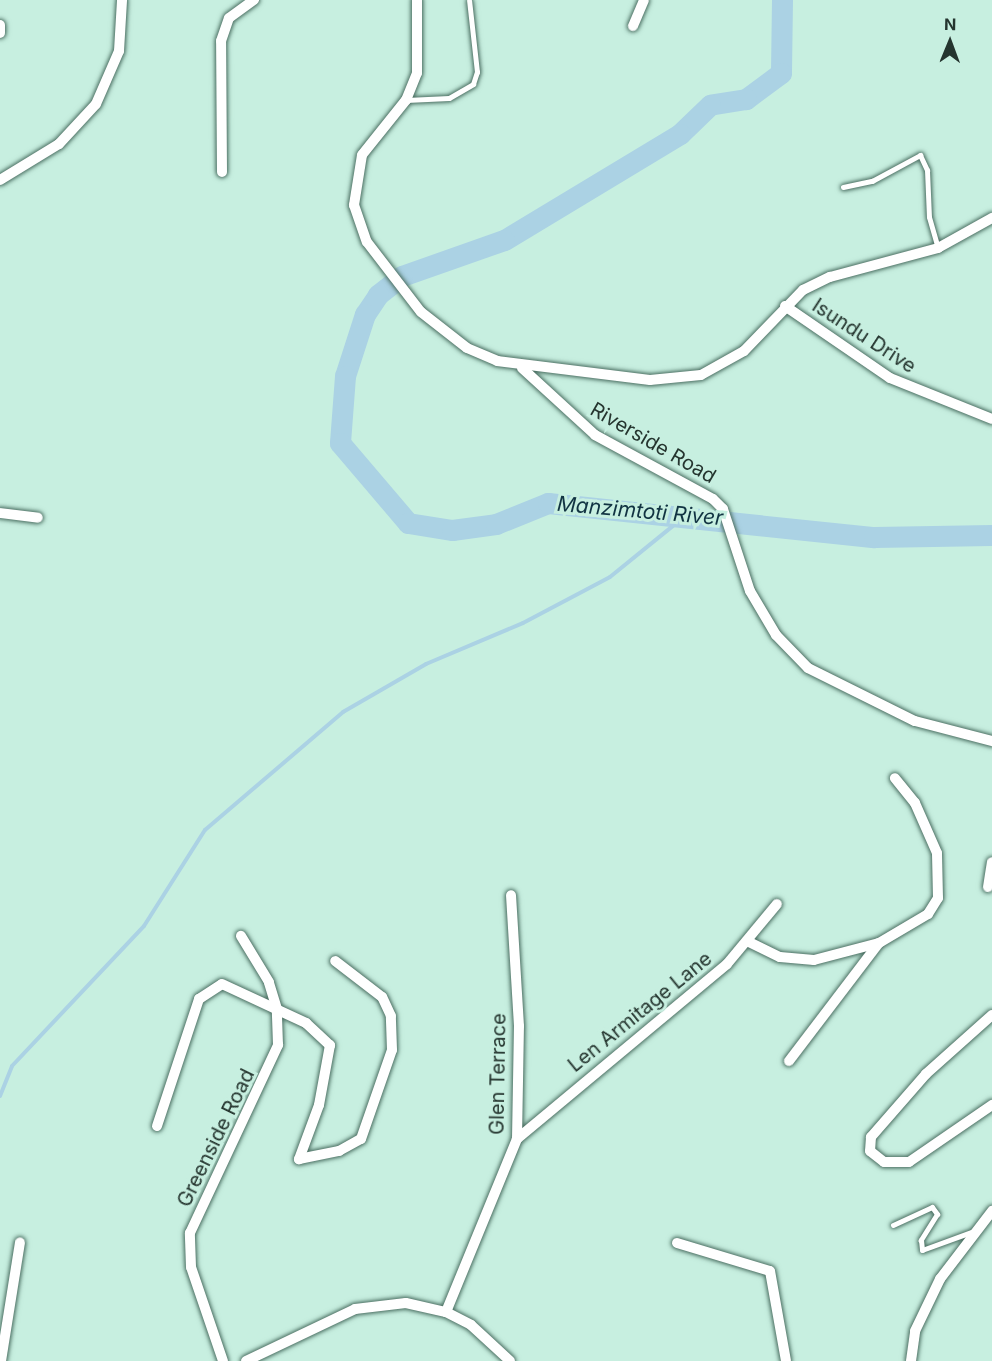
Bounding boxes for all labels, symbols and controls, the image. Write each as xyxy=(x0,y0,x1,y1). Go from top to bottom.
north arrow xyxy=(920,12,980,72)
text: N xyxy=(944,14,957,34)
street label: Isundu Drive xyxy=(808,294,920,378)
street label: Riverside Road xyxy=(586,397,720,489)
water label: Manzimtoti River xyxy=(556,491,724,531)
street label: Len Armitage Lane xyxy=(563,947,717,1077)
street label: Glen Terrace xyxy=(485,1013,511,1135)
street label: Greenside Road xyxy=(172,1065,260,1211)

